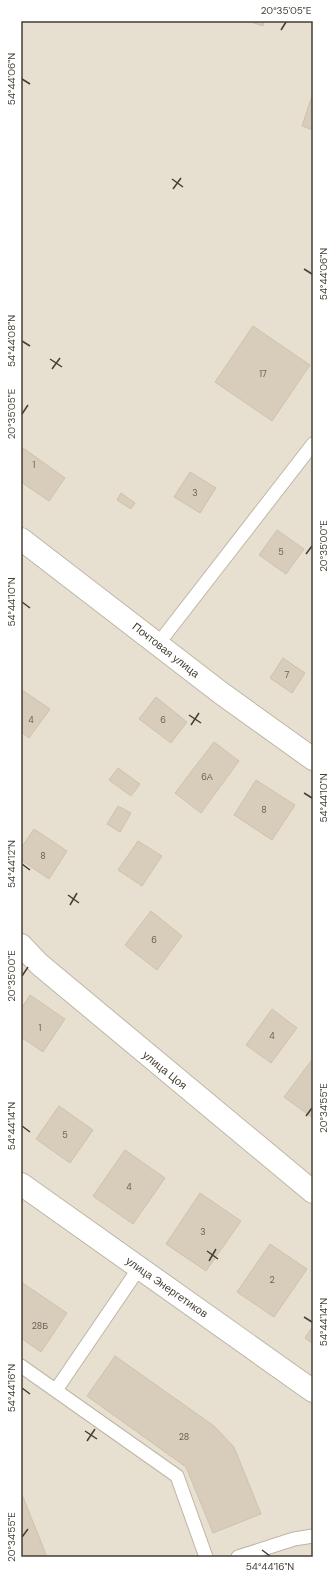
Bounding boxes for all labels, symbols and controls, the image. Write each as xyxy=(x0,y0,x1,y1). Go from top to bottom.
text: 20°35'05"E xyxy=(261,4,312,17)
text: 54°44'06"N xyxy=(5,53,18,105)
text: 54°44'06"N xyxy=(317,248,330,300)
text: 54°44'08"N xyxy=(5,315,18,367)
house number: 17 xyxy=(259,368,267,380)
text: 20°35'05"E xyxy=(5,388,18,439)
house number: 1 xyxy=(33,459,36,471)
house number: 3 xyxy=(192,487,198,499)
text: 20°35'00"E xyxy=(317,520,330,572)
house number: 5 xyxy=(278,546,284,558)
text: 54°44'10"N xyxy=(5,577,18,627)
street label: Почтовая улица xyxy=(130,619,203,681)
house number: 7 xyxy=(285,669,290,681)
house number: 4 xyxy=(28,714,34,726)
house number: 6 xyxy=(160,714,166,726)
house number: 6А xyxy=(201,771,213,783)
text: 54°44'10"N xyxy=(317,773,330,823)
house number: 8 xyxy=(261,804,267,816)
text: 54°44'12"N xyxy=(5,840,18,888)
house number: 8 xyxy=(40,850,46,862)
house number: 6 xyxy=(151,934,157,946)
text: 20°35'00"E xyxy=(5,950,18,1002)
house number: 1 xyxy=(39,1022,42,1034)
house number: 4 xyxy=(269,1030,275,1042)
street label: улица Цоя xyxy=(140,1048,190,1092)
text: 20°34'55"E xyxy=(317,1083,330,1133)
text: 54°44'14"N xyxy=(5,1102,18,1150)
house number: 5 xyxy=(62,1129,68,1141)
house number: 4 xyxy=(126,1181,132,1193)
house number: 3 xyxy=(200,1226,206,1238)
street label: улица Энергетиков xyxy=(123,1253,211,1321)
house number: 2 xyxy=(269,1274,275,1286)
text: 54°44'14"N xyxy=(317,1298,330,1346)
house number: 28Б xyxy=(32,1320,48,1332)
text: 54°44'16"N xyxy=(5,1364,18,1412)
house number: 28 xyxy=(179,1431,189,1443)
text: 20°34'55"E xyxy=(5,1512,18,1562)
text: 54°44'16"N xyxy=(246,1560,294,1573)

